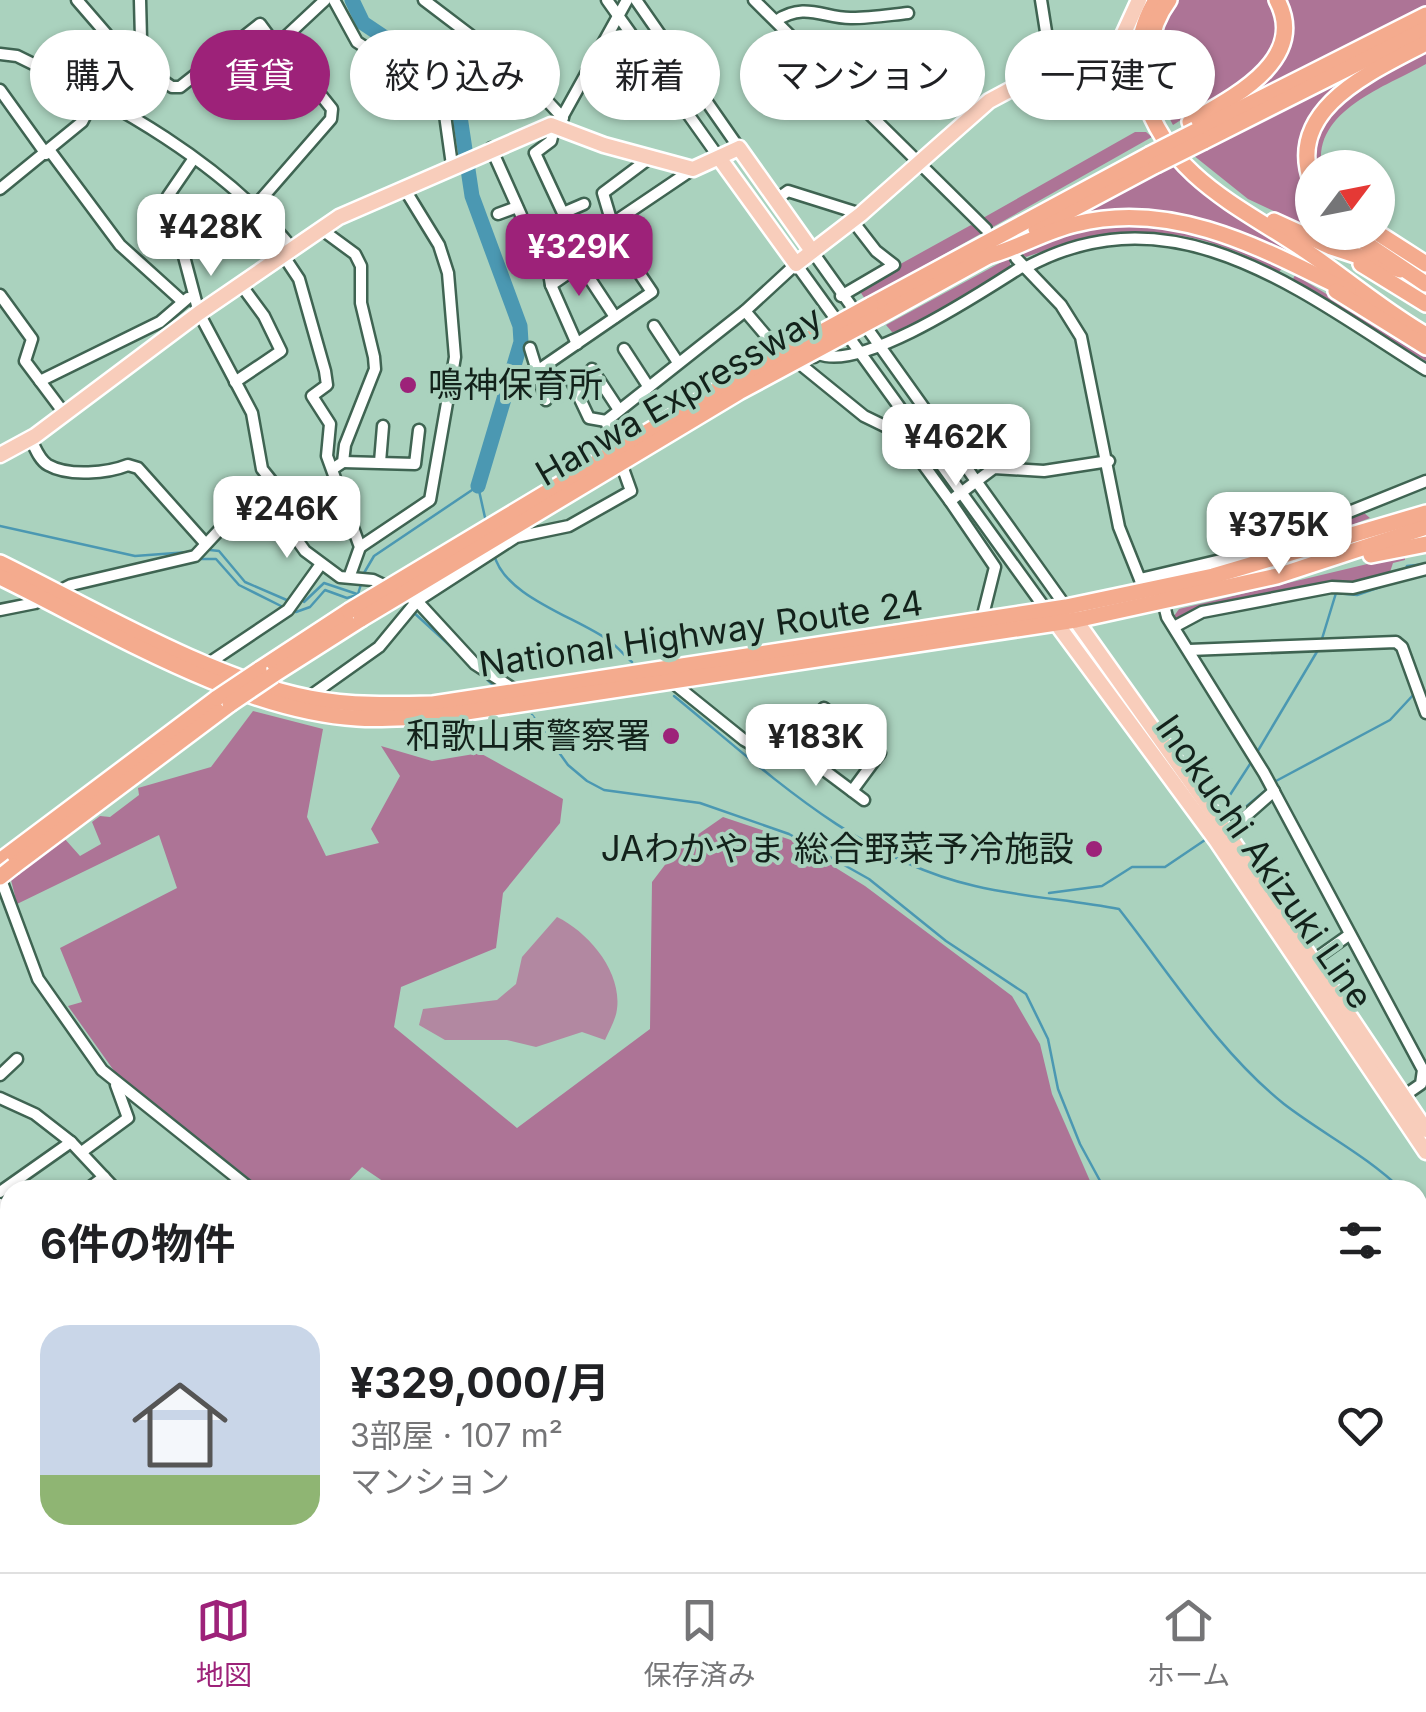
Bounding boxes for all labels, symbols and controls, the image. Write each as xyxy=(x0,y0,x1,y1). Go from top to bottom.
chip: 購入 xyxy=(30,30,170,120)
chip: 賃貸 xyxy=(190,30,330,120)
chip: 絞り込み xyxy=(350,30,560,120)
chip: 新着 xyxy=(580,30,720,120)
chip: マンション xyxy=(740,30,985,120)
chip: 一戸建て xyxy=(1005,30,1215,120)
north arrow xyxy=(1295,150,1395,250)
map controls xyxy=(1295,150,1395,250)
pin: ¥428K xyxy=(141,194,281,279)
text: ¥428K xyxy=(159,207,263,246)
pin: ¥329K xyxy=(509,214,649,299)
text: ¥329K xyxy=(528,227,630,266)
street label: Hanwa Expressway xyxy=(528,296,829,494)
place label: 鳴神保育所 xyxy=(428,363,603,405)
marker: 鳴神保育所 xyxy=(397,374,419,396)
pin: ¥462K xyxy=(886,404,1026,489)
text: ¥462K xyxy=(904,417,1008,456)
pin: ¥246K xyxy=(217,476,357,561)
text: ¥246K xyxy=(235,489,339,528)
pin: ¥375K xyxy=(1209,492,1349,577)
text: ¥375K xyxy=(1229,505,1329,544)
street label: National Highway Route 24 xyxy=(476,581,926,685)
pin: ¥183K xyxy=(746,704,886,789)
street label: Inokuchi Akizuki Line xyxy=(1148,707,1382,1016)
place label: 和歌山東警察署 xyxy=(406,714,651,756)
text: ¥183K xyxy=(768,717,864,756)
marker: 和歌山東警察署 xyxy=(660,725,682,747)
place label: JAわかやま 総合野菜予冷施設 xyxy=(601,827,1074,869)
marker: JAわかやま 総合野菜予冷施設 xyxy=(1083,838,1105,860)
icon: filters xyxy=(1333,1213,1388,1268)
text: 6件の物件 xyxy=(40,1218,235,1269)
text: ¥329,000/月 xyxy=(350,1357,610,1408)
icon: home xyxy=(120,1365,240,1485)
icon: heart xyxy=(1333,1398,1388,1453)
text: 3部屋 · 107 m² xyxy=(350,1416,563,1455)
text: マンション xyxy=(350,1462,510,1501)
tab: 地図 xyxy=(196,1593,252,1693)
tab: 保存済み xyxy=(643,1593,755,1693)
tab: ホーム xyxy=(1147,1593,1230,1693)

